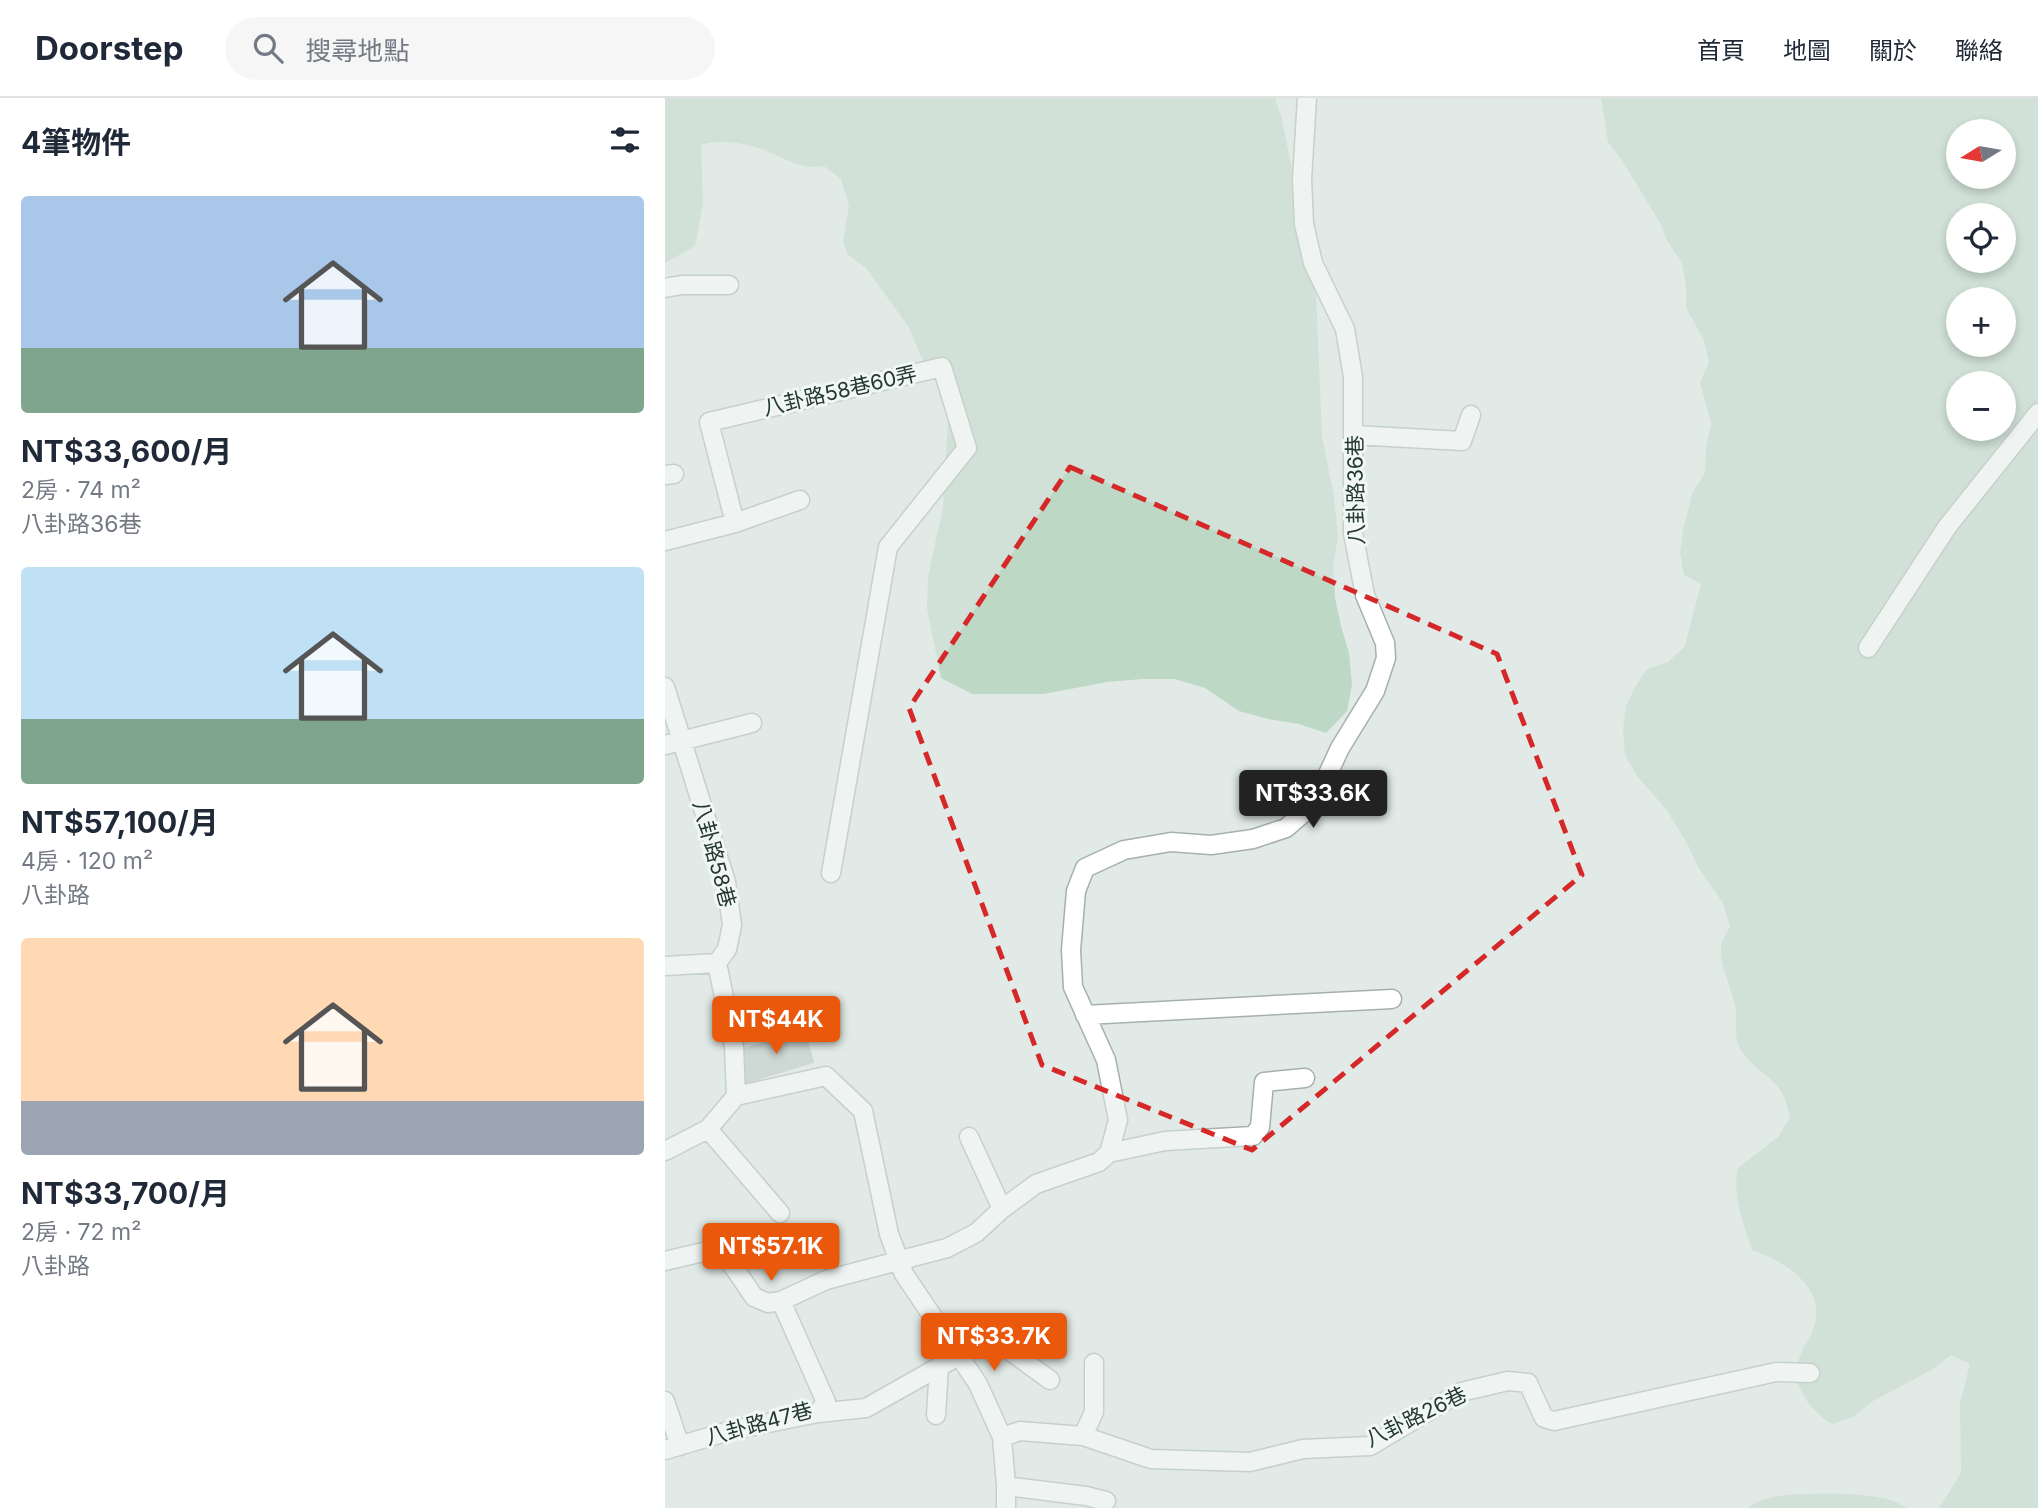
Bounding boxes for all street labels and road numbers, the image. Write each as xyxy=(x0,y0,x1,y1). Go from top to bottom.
street label: 八卦路58巷60弄 xyxy=(761,361,919,420)
street label: 八卦路36巷 xyxy=(1342,435,1369,545)
street label: 八卦路58巷 xyxy=(688,798,741,910)
street label: 八卦路26巷 xyxy=(1361,1381,1471,1452)
street label: 八卦路47巷 xyxy=(703,1397,815,1450)

